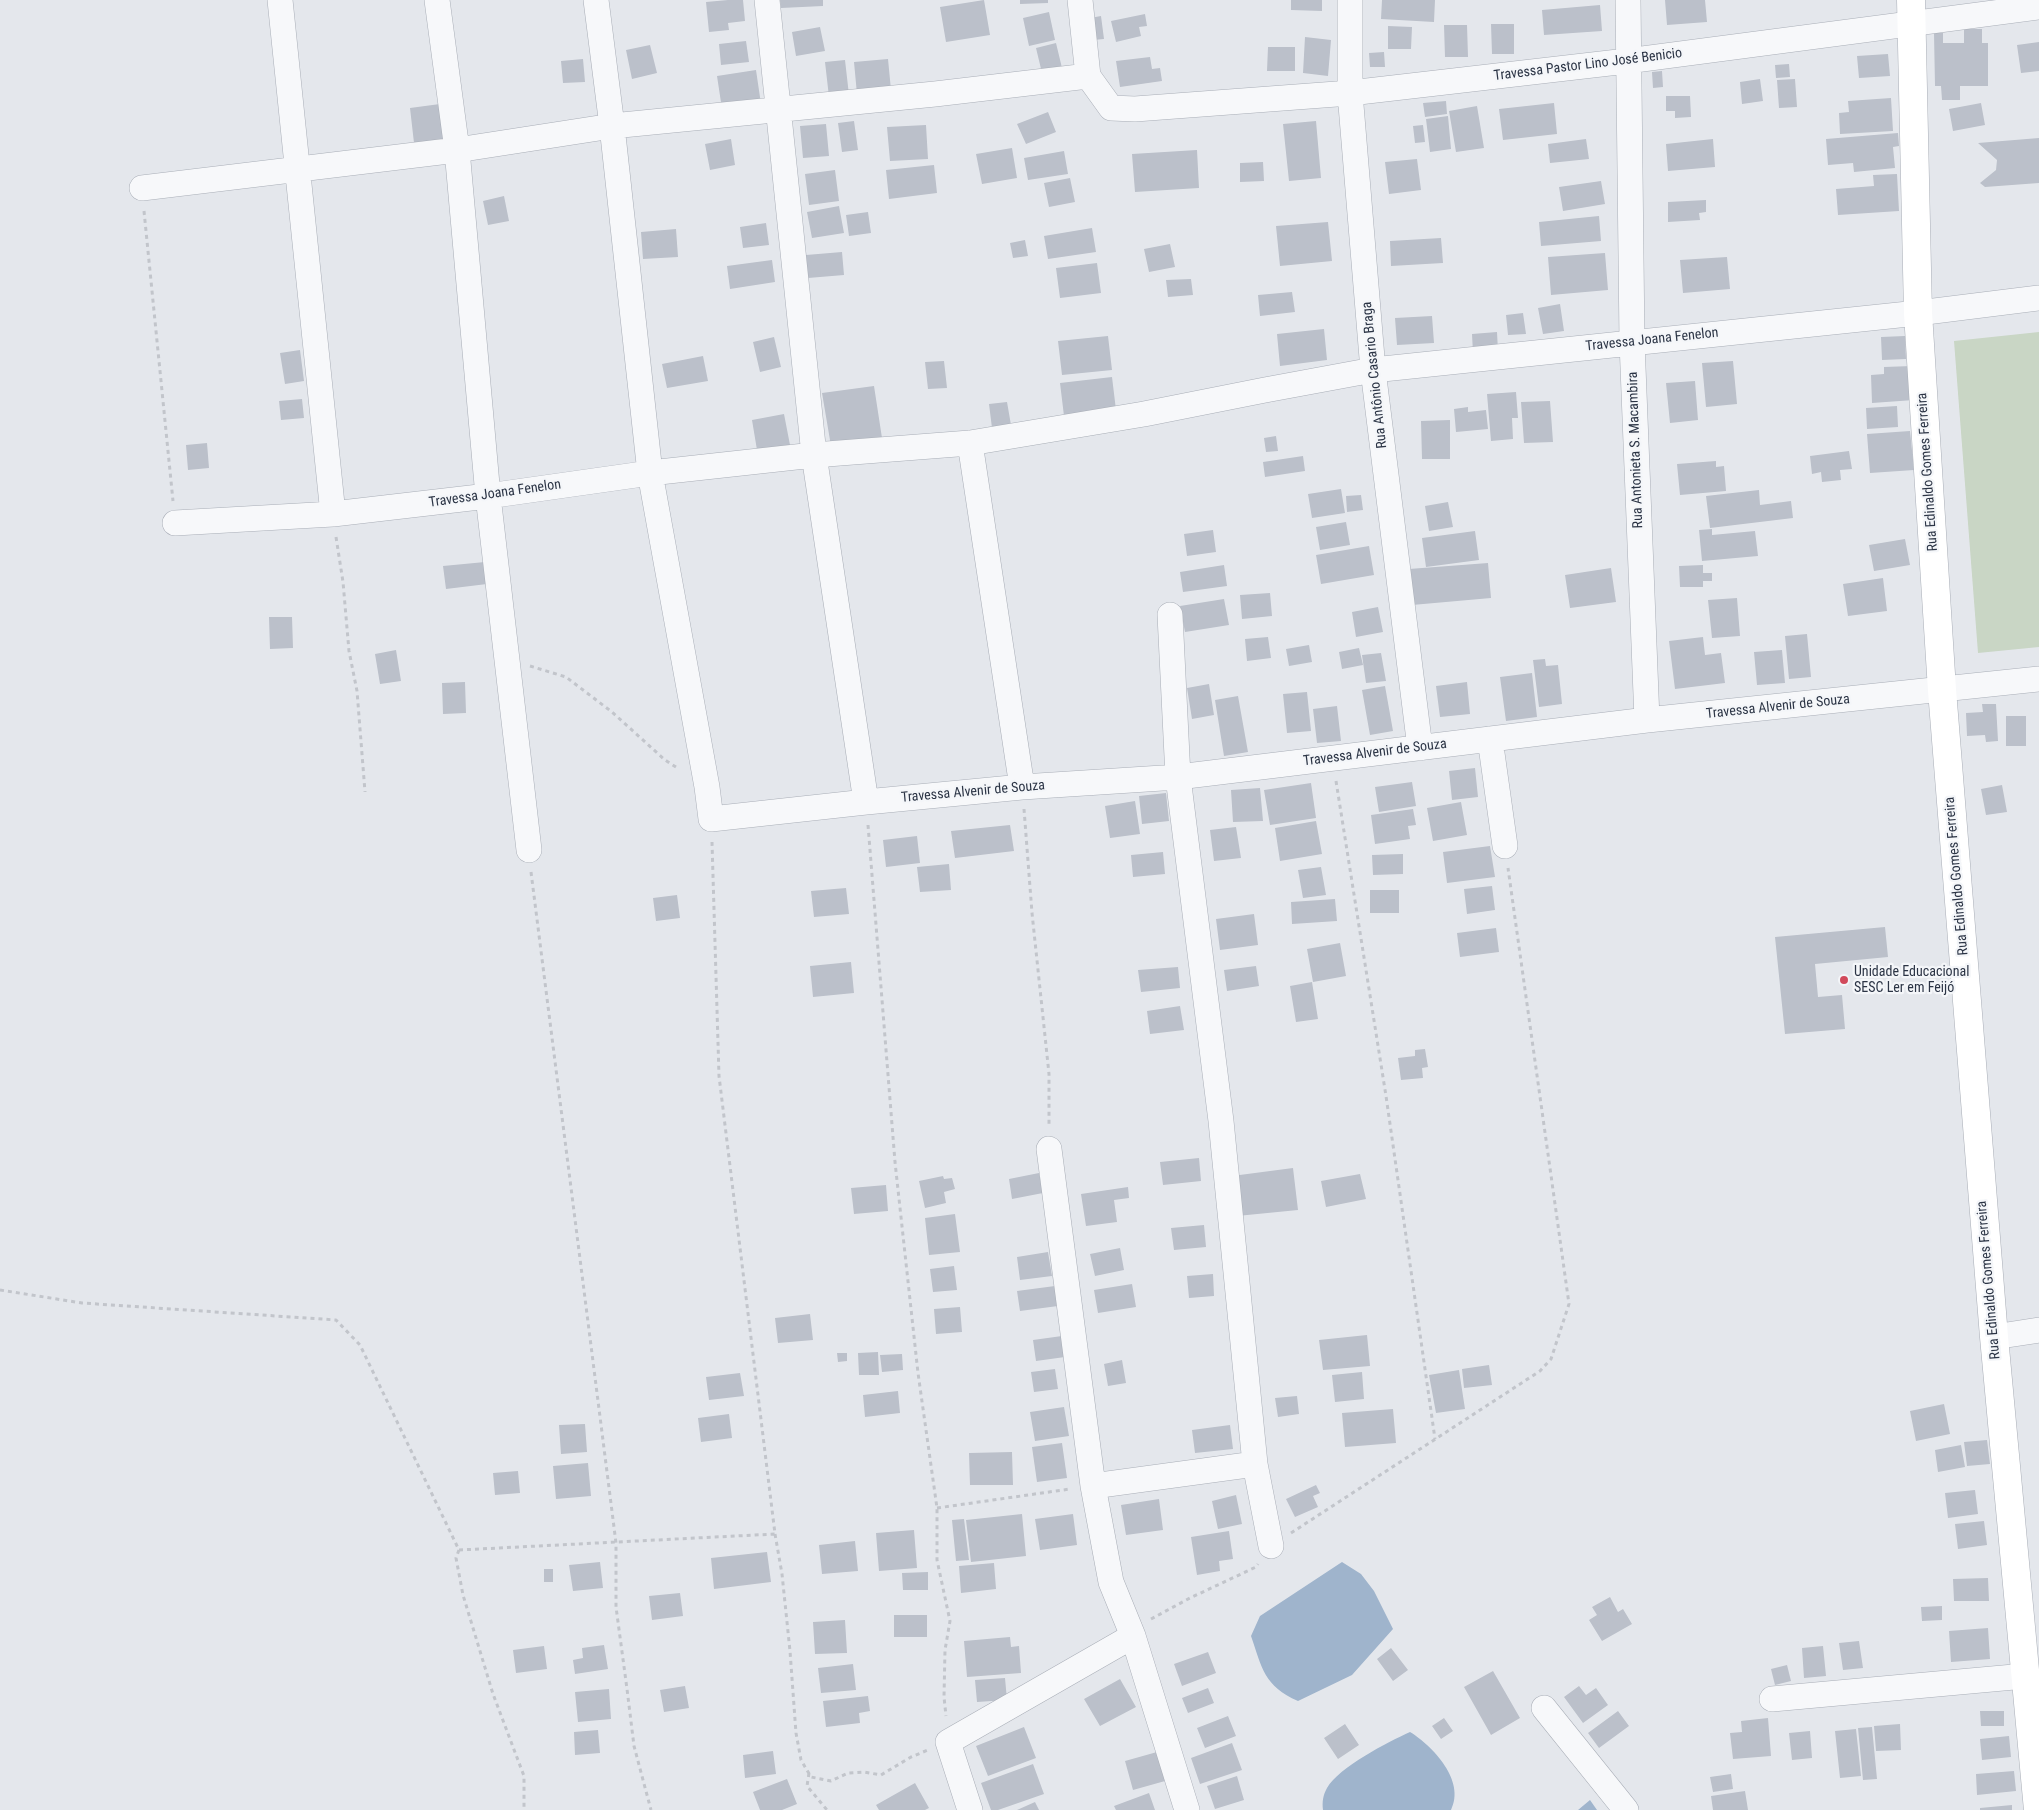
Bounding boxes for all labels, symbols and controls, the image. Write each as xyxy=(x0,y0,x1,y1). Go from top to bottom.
street label: Travessa Pastor Lino José Benicio xyxy=(1493,45,1683,85)
street label: Rua Antônio Casario Braga xyxy=(1359,301,1391,449)
street label: Travessa Joana Fenelon xyxy=(1585,325,1719,355)
street label: Rua Antonieta S. Macambira xyxy=(1625,371,1647,529)
street label: Rua Edinaldo Gomes Ferreira xyxy=(1914,392,1942,552)
street label: Travessa Joana Fenelon xyxy=(428,476,562,512)
street label: Travessa Alvenir de Souza xyxy=(1705,691,1851,723)
street label: Travessa Alvenir de Souza xyxy=(1302,736,1448,770)
street label: Travessa Alvenir de Souza xyxy=(900,777,1046,807)
street label: Rua Edinaldo Gomes Ferreira xyxy=(1942,796,1972,956)
place label: Unidade Educacional SESC Ler em Feijó xyxy=(1854,964,1969,996)
marker: Unidade Educacional SESC Ler em Feijó xyxy=(1838,974,1850,986)
street label: Rua Edinaldo Gomes Ferreira xyxy=(1974,1200,2004,1360)

